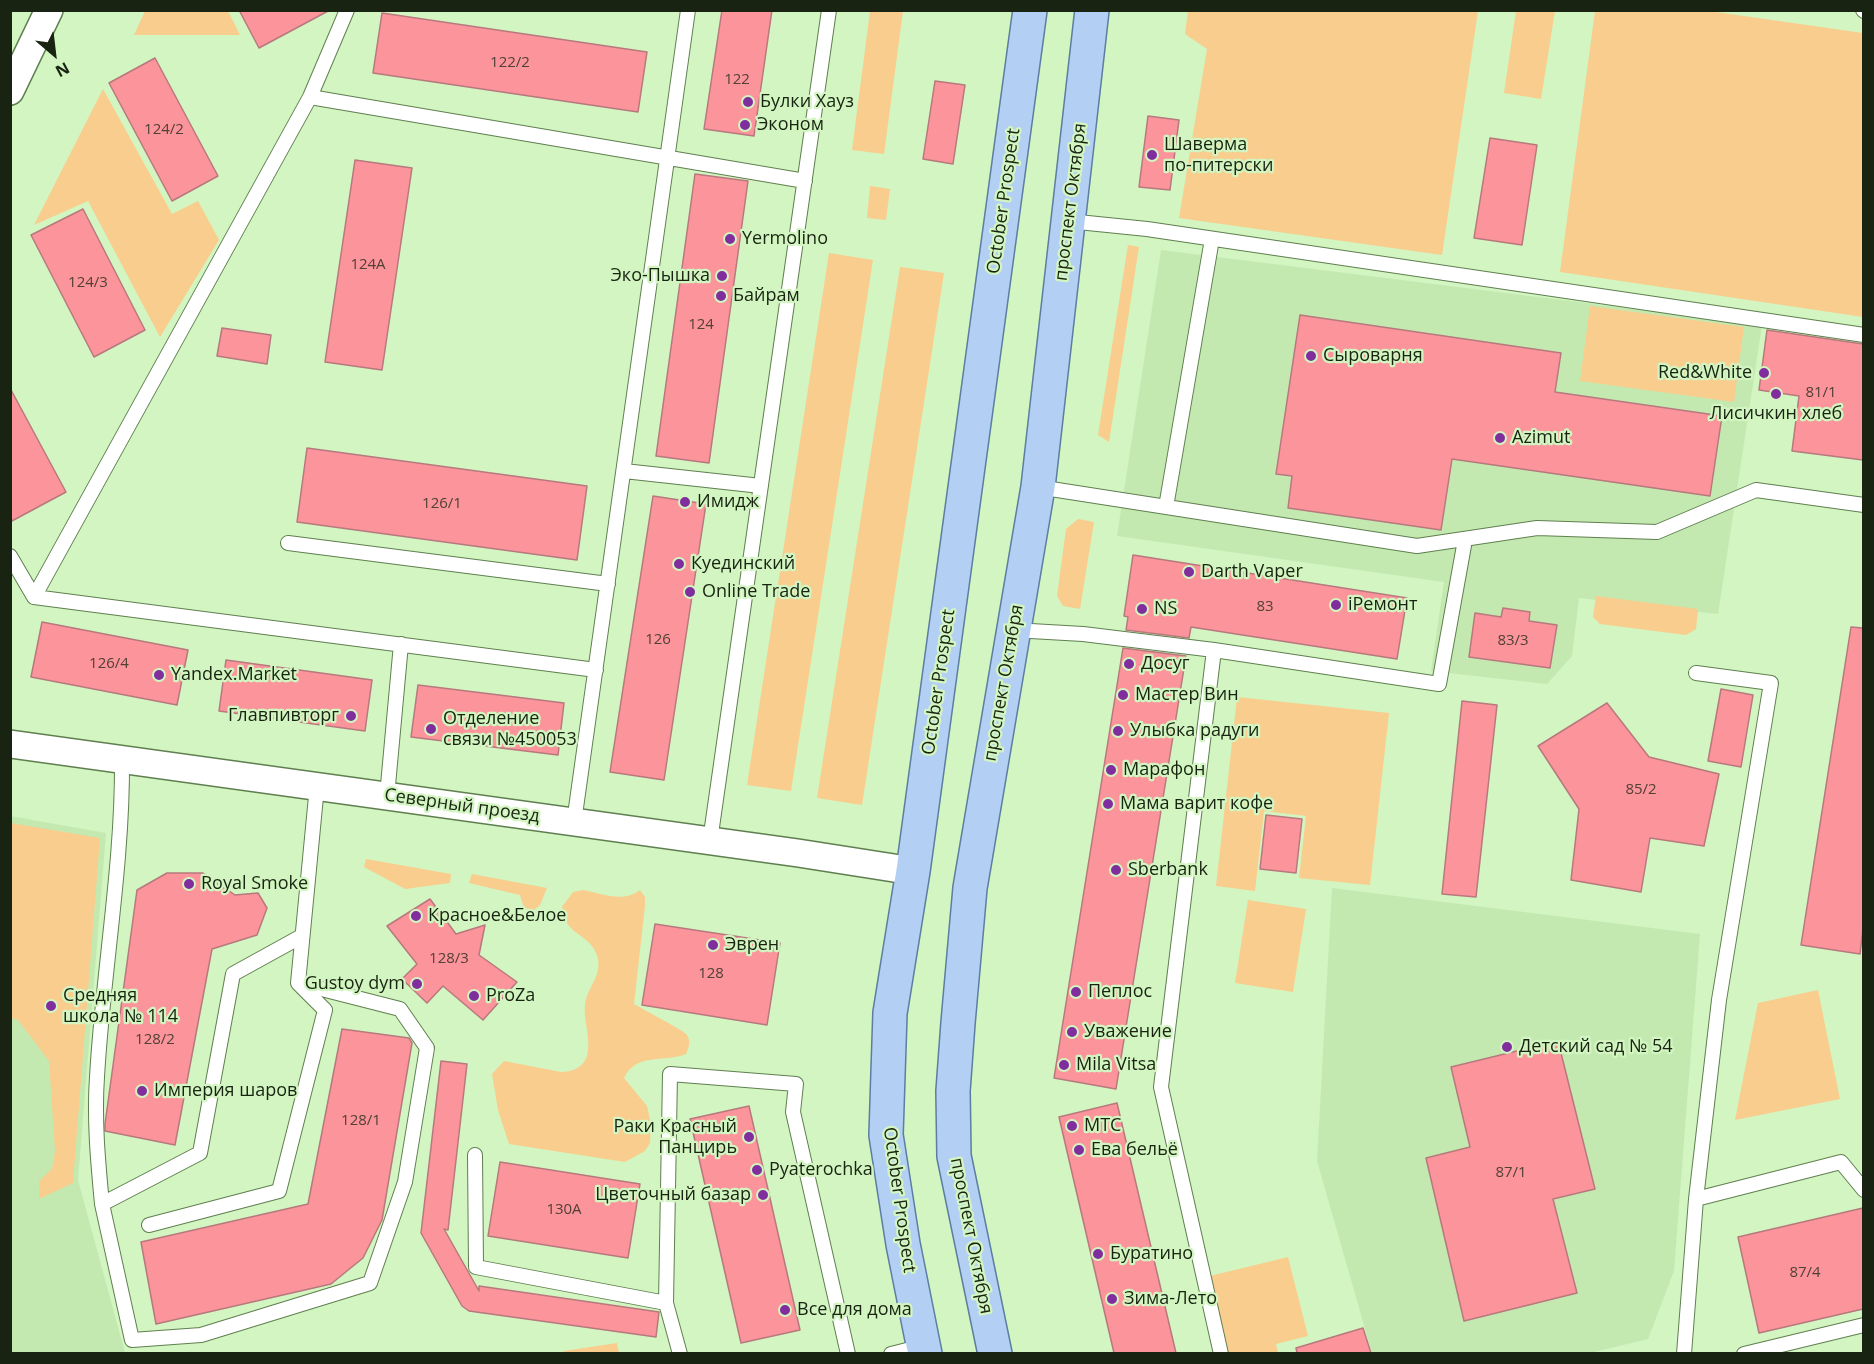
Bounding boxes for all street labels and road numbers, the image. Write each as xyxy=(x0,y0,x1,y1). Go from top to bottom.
street label: проспект Октября xyxy=(1051,122,1091,282)
street label: October Prospect xyxy=(983,127,1025,275)
street label: проспект Октября xyxy=(980,603,1028,763)
street label: October Prospect xyxy=(918,608,960,756)
street label: Северный проезд xyxy=(383,784,541,828)
street label: October Prospect xyxy=(878,1126,920,1274)
street label: проспект Октября xyxy=(945,1156,997,1316)

